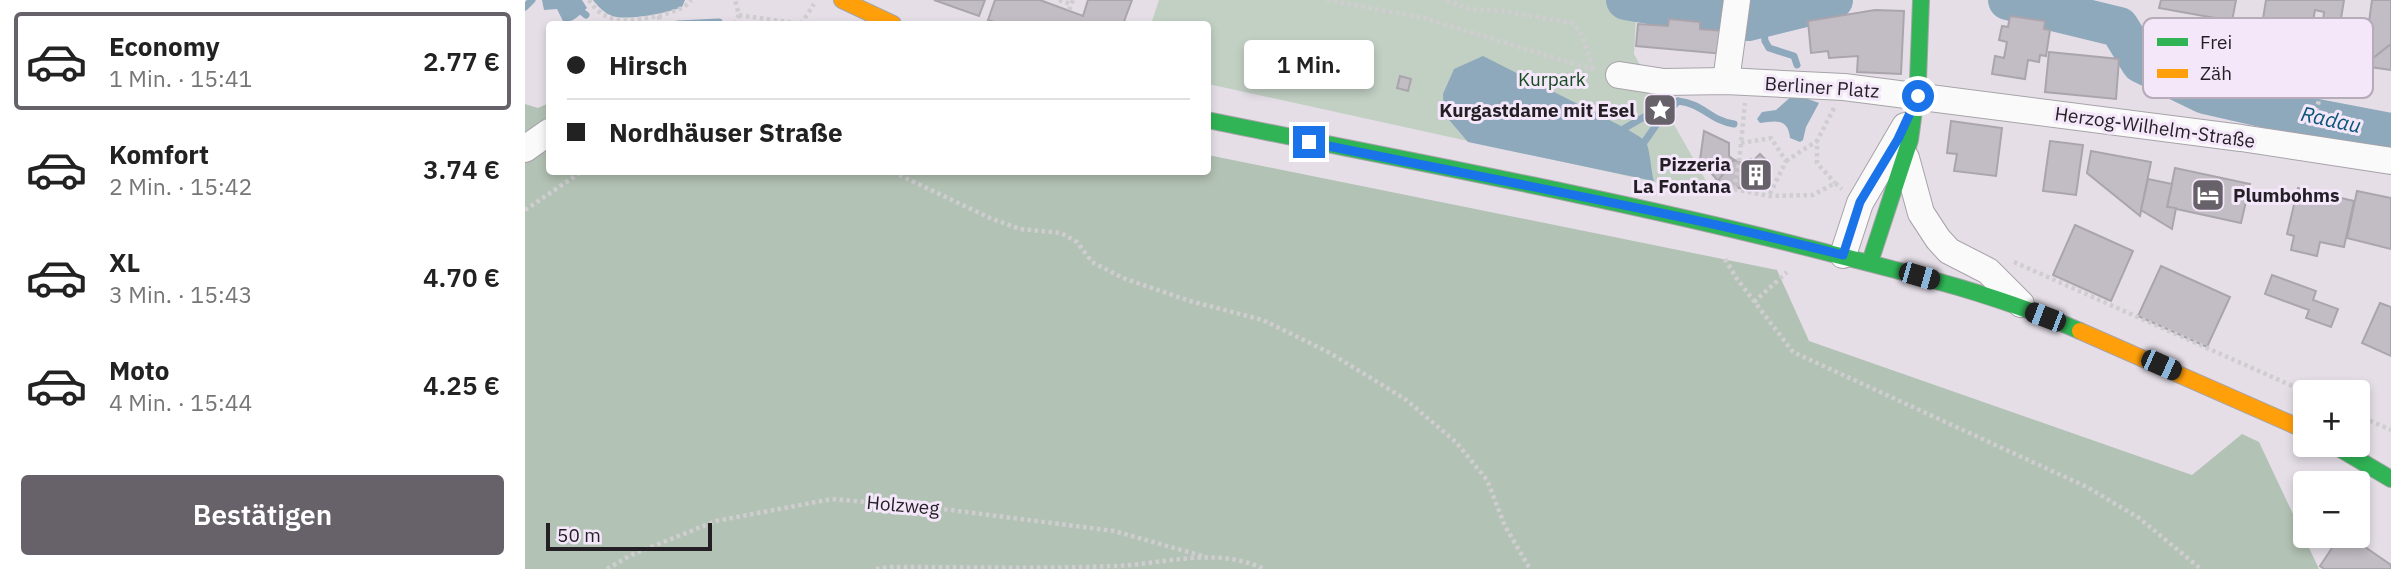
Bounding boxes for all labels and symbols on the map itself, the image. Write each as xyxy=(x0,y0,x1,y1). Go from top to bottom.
legend xyxy=(2143,18,2373,98)
text: Frei xyxy=(2200,30,2232,54)
callout: 1 Min. xyxy=(1244,40,1374,90)
text: Zäh xyxy=(2200,61,2232,85)
park label: Kurpark xyxy=(1518,67,1586,91)
street label: Berliner Platz xyxy=(1764,71,1880,103)
route start xyxy=(1902,80,1934,112)
place icon: Kurgastdame mit Esel xyxy=(1641,91,1679,129)
place label: Kurgastdame mit Esel xyxy=(1439,98,1635,122)
water label: Radau xyxy=(2298,99,2364,139)
street label: Herzog-Wilhelm-Straße xyxy=(2053,101,2257,153)
route end xyxy=(1293,126,1325,158)
place label: Pizzeria La Fontana xyxy=(1633,152,1731,198)
building icon: Pizzeria La Fontana xyxy=(1737,156,1775,194)
hotel icon: Plumbohms xyxy=(2189,176,2227,214)
place label: Plumbohms xyxy=(2233,183,2340,207)
car xyxy=(1896,260,1943,292)
car xyxy=(2022,300,2069,334)
car xyxy=(2138,347,2185,383)
street label: Holzweg xyxy=(866,490,940,520)
scale bar xyxy=(546,520,712,552)

